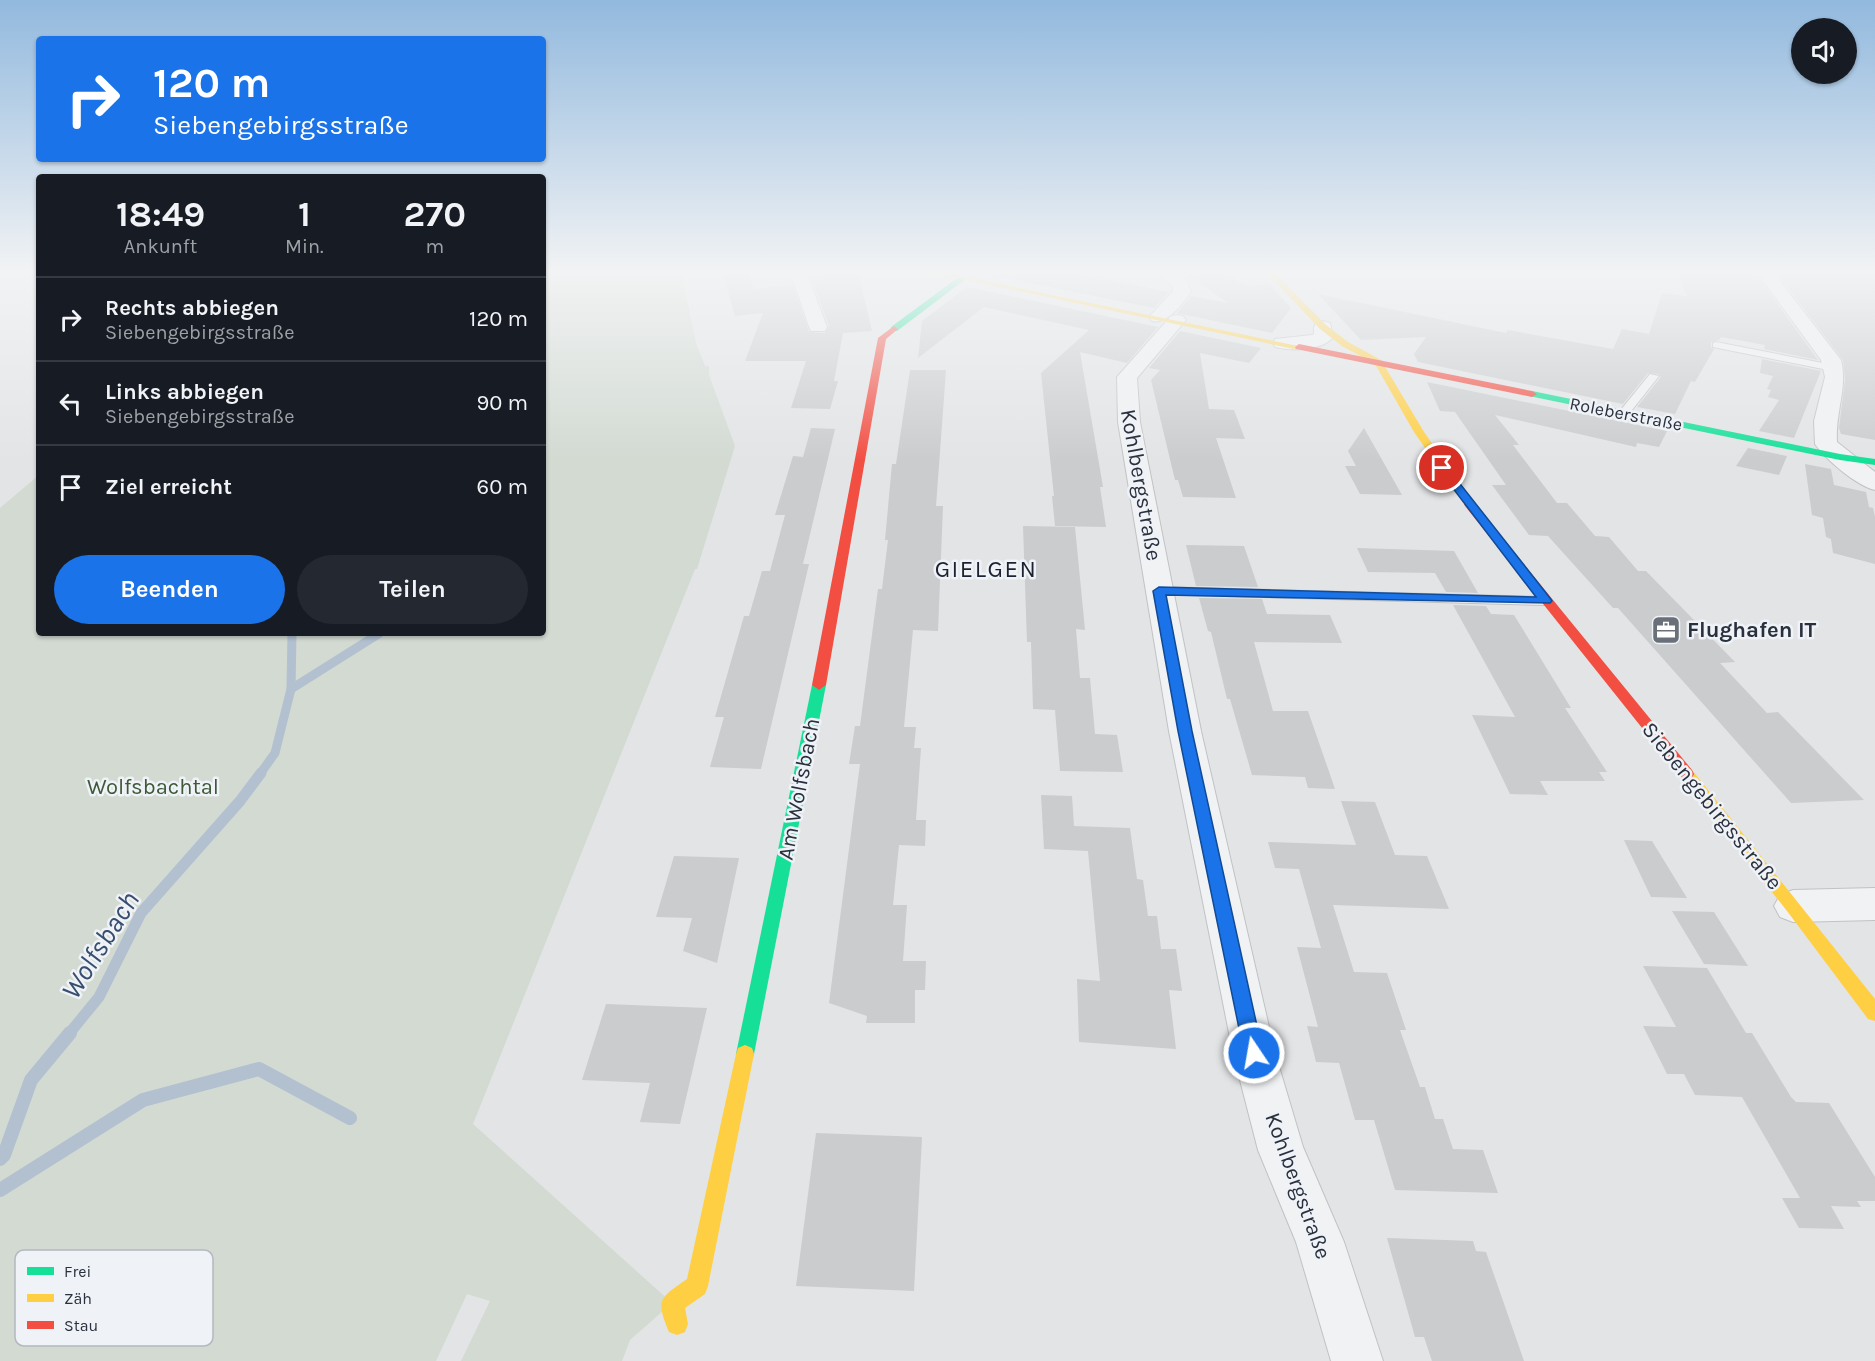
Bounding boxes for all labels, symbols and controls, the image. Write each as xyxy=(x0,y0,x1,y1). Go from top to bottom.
map controls xyxy=(1791,18,1857,84)
button: sound xyxy=(1791,18,1857,84)
text: 120 m xyxy=(153,58,270,108)
icon: right xyxy=(54,60,132,138)
text: Siebengebirgsstraße xyxy=(153,109,409,141)
text: 18:49 xyxy=(116,193,205,235)
text: 1 xyxy=(298,193,311,235)
text: 270 xyxy=(404,193,466,235)
text: Ankunft xyxy=(124,235,197,258)
text: Min. xyxy=(285,235,324,258)
text: m xyxy=(425,235,444,258)
text: Rechts abbiegen xyxy=(105,295,279,321)
icon: right xyxy=(54,303,87,336)
text: 120 m xyxy=(469,306,528,332)
text: Siebengebirgsstraße xyxy=(105,321,294,344)
text: Links abbiegen xyxy=(105,379,264,405)
icon: left xyxy=(54,387,87,420)
text: 90 m xyxy=(476,390,528,416)
street label: Roleberstraße xyxy=(1568,392,1684,436)
text: Siebengebirgsstraße xyxy=(105,405,294,428)
street label: Kohlbergstraße xyxy=(1115,407,1167,563)
pin xyxy=(1416,442,1467,493)
icon: arrive xyxy=(1425,451,1458,484)
icon: arrive xyxy=(54,471,87,504)
text: Ziel erreicht xyxy=(105,474,232,500)
text: 60 m xyxy=(477,474,528,500)
button: Beenden xyxy=(54,555,285,624)
button: Teilen xyxy=(297,555,528,624)
district label: GIELGEN xyxy=(935,555,1037,583)
office icon: Flughafen IT xyxy=(1650,614,1682,646)
place label: Flughafen IT xyxy=(1687,617,1817,643)
street label: Am Wolfsbach xyxy=(773,716,825,862)
street label: Siebengebirgsstraße xyxy=(1636,717,1788,895)
park label: Wolfsbachtal xyxy=(87,774,219,800)
water label: Wolfsbach xyxy=(54,885,146,1005)
position arrow xyxy=(1222,1021,1286,1085)
street label: Kohlbergstraße xyxy=(1259,1109,1337,1263)
legend xyxy=(15,1250,213,1346)
text: Frei xyxy=(64,1262,91,1281)
text: Zäh xyxy=(64,1289,92,1308)
text: Stau xyxy=(64,1316,98,1335)

